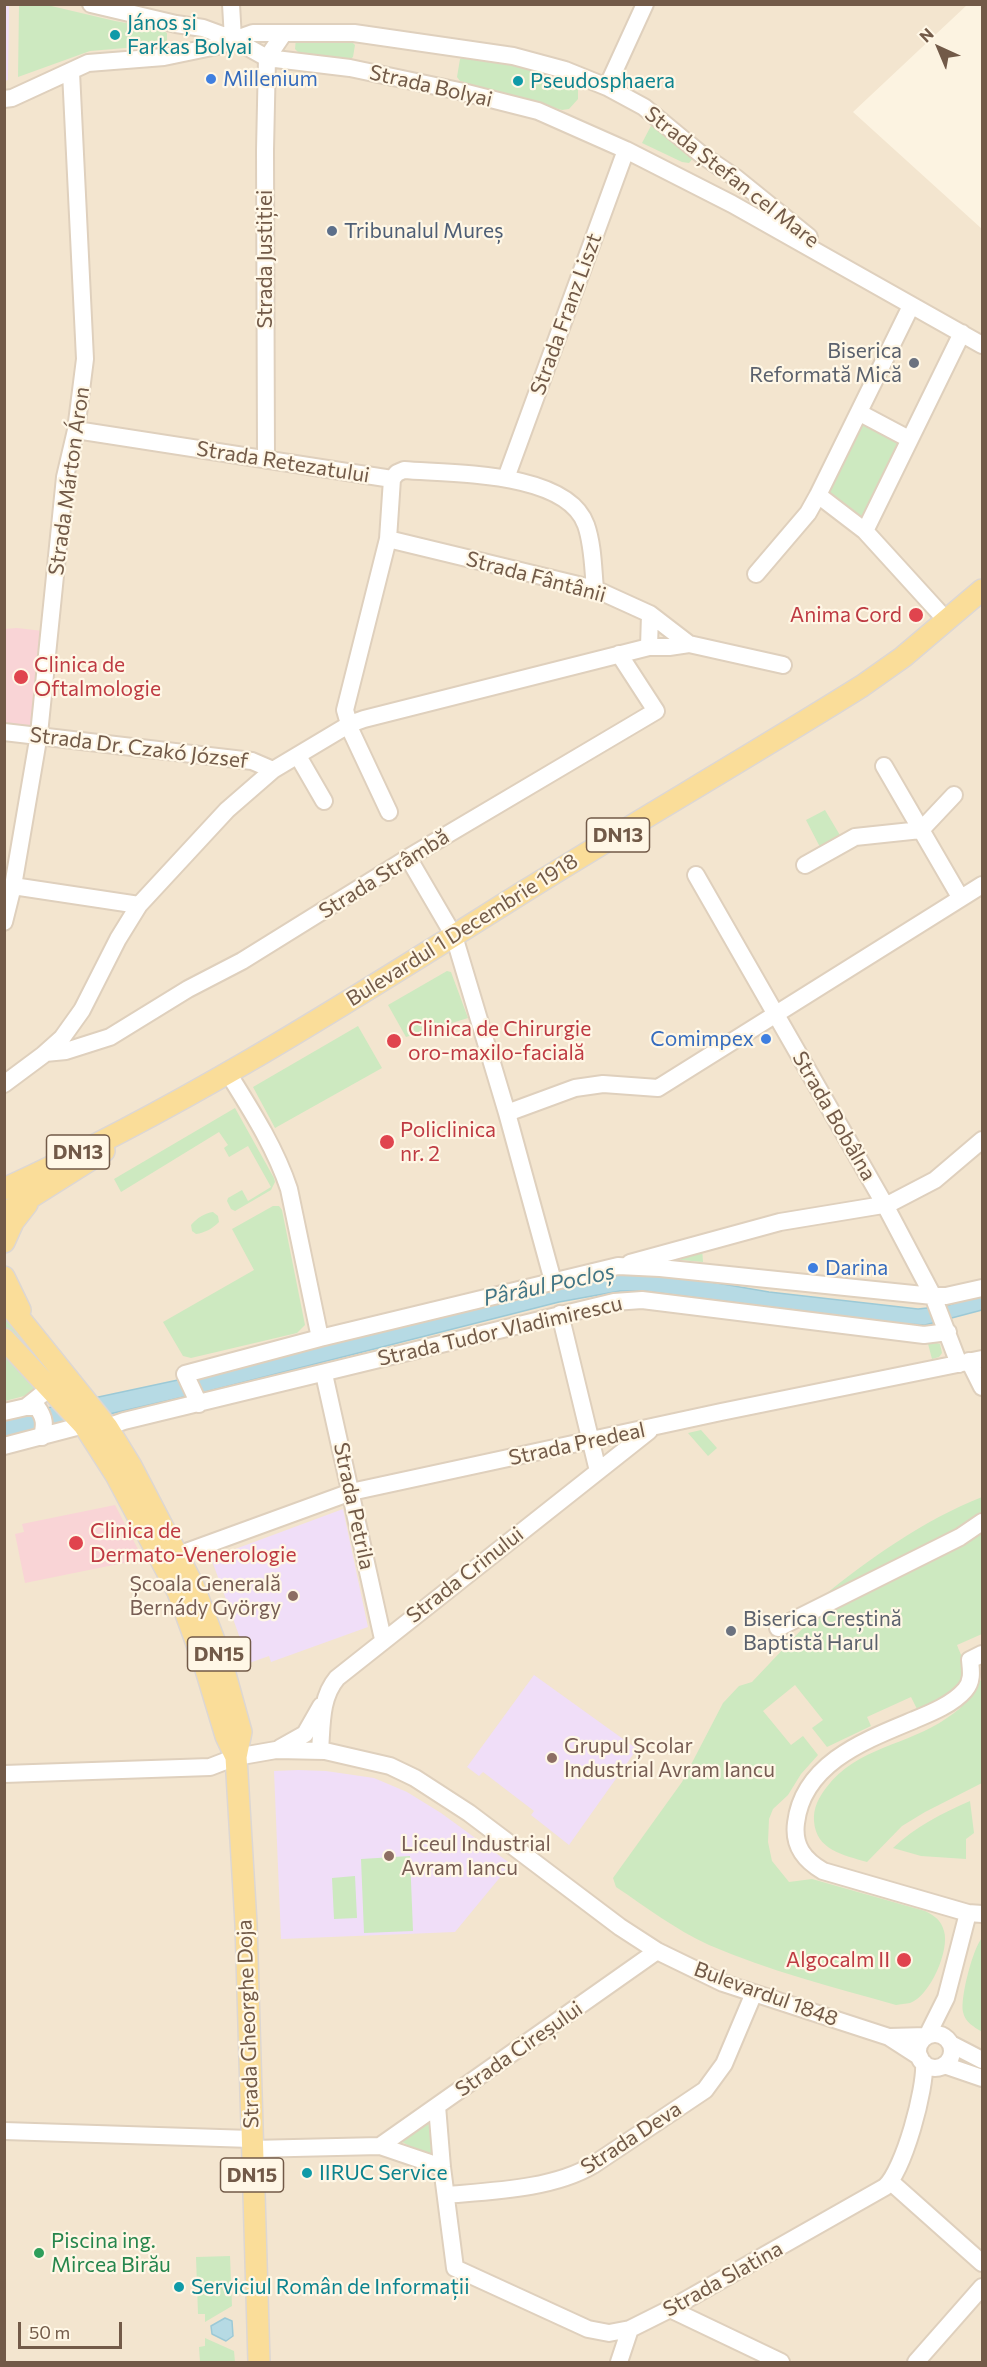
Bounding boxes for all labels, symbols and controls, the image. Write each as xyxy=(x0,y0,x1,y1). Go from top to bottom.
place label: János și Farkas Bolyai xyxy=(127,10,252,60)
north arrow xyxy=(909,18,969,78)
text: N xyxy=(915,24,937,46)
marker: János și Farkas Bolyai xyxy=(108,28,122,42)
street label: Strada Bolyai xyxy=(367,60,495,112)
place label: Millenium xyxy=(223,66,318,92)
place label: Pseudosphaera xyxy=(530,68,675,94)
marker: Millenium xyxy=(204,72,218,86)
marker: Pseudosphaera xyxy=(511,74,525,88)
street label: Strada Ștefan cel Mare xyxy=(640,101,824,253)
street label: Strada Justiției xyxy=(252,190,278,328)
place label: Tribunalul Mureș xyxy=(344,218,504,244)
marker: Tribunalul Mureș xyxy=(325,224,339,238)
street label: Strada Franz Liszt xyxy=(525,230,607,398)
place label: Biserica Reformată Mică xyxy=(749,338,902,388)
marker: Biserica Reformată Mică xyxy=(907,356,921,370)
street label: Strada Márton Áron xyxy=(43,385,95,577)
street label: Strada Retezatului xyxy=(195,436,371,488)
street label: Strada Fântânii xyxy=(463,546,609,608)
place label: Anima Cord xyxy=(790,602,902,628)
marker: Anima Cord xyxy=(907,606,925,624)
place label: Clinica de Oftalmologie xyxy=(34,652,161,702)
marker: Clinica de Oftalmologie xyxy=(12,668,30,686)
street label: Strada Dr. Czakó József xyxy=(28,722,250,774)
road number: DN13 xyxy=(586,818,650,852)
street label: Strada Strâmbă xyxy=(314,824,454,924)
street label: Bulevardul 1 Decembrie 1918 xyxy=(342,848,582,1012)
place label: Clinica de Chirurgie oro-maxilo-facială xyxy=(408,1016,591,1066)
place label: Comimpex xyxy=(650,1026,754,1052)
marker: Clinica de Chirurgie oro-maxilo-facială xyxy=(385,1032,403,1050)
marker: Comimpex xyxy=(759,1032,773,1046)
street label: Strada Bobâlna xyxy=(787,1047,881,1185)
place label: Policlinica nr. 2 xyxy=(400,1117,496,1167)
marker: Policlinica nr. 2 xyxy=(378,1133,396,1151)
road number: DN13 xyxy=(46,1135,110,1169)
place label: Darina xyxy=(825,1255,888,1281)
water label: Pârâul Pocloș xyxy=(481,1258,617,1312)
marker: Darina xyxy=(806,1261,820,1275)
street label: Strada Tudor Vladimirescu xyxy=(375,1291,625,1371)
street label: Strada Predeal xyxy=(506,1417,648,1471)
street label: Strada Petrila xyxy=(328,1440,380,1572)
place label: Clinica de Dermato-Venerologie xyxy=(90,1518,296,1568)
street label: Strada Crinului xyxy=(402,1522,528,1628)
marker: Clinica de Dermato-Venerologie xyxy=(67,1534,85,1552)
place label: Școala Generală Bernády György xyxy=(129,1571,281,1621)
marker: Școala Generală Bernády György xyxy=(286,1589,300,1603)
place label: Biserica Creștină Baptistă Harul xyxy=(743,1606,902,1656)
marker: Biserica Creștină Baptistă Harul xyxy=(724,1624,738,1638)
road number: DN15 xyxy=(188,1637,250,1671)
place label: Grupul Școlar Industrial Avram Iancu xyxy=(564,1733,775,1783)
marker: Grupul Școlar Industrial Avram Iancu xyxy=(545,1751,559,1765)
place label: Liceul Industrial Avram Iancu xyxy=(401,1831,551,1881)
marker: Liceul Industrial Avram Iancu xyxy=(382,1849,396,1863)
street label: Strada Gheorghe Doja xyxy=(232,1919,264,2129)
place label: Algocalm II xyxy=(786,1947,890,1973)
marker: Algocalm II xyxy=(895,1951,913,1969)
street label: Bulevardul 1848 xyxy=(691,1956,841,2032)
street label: Strada Cireșului xyxy=(450,1996,588,2102)
street label: Strada Deva xyxy=(576,2096,686,2180)
road number: DN15 xyxy=(220,2158,284,2192)
place label: IIRUC Service xyxy=(319,2160,448,2186)
marker: IIRUC Service xyxy=(300,2166,314,2180)
place label: Piscina ing. Mircea Birău xyxy=(51,2228,171,2278)
street label: Strada Slatina xyxy=(659,2236,787,2322)
marker: Piscina ing. Mircea Birău xyxy=(32,2246,46,2260)
place label: Serviciul Român de Informații xyxy=(191,2274,470,2300)
marker: Serviciul Român de Informații xyxy=(172,2280,186,2294)
scale bar xyxy=(21,2310,124,2348)
text: 50 m xyxy=(29,2321,70,2343)

